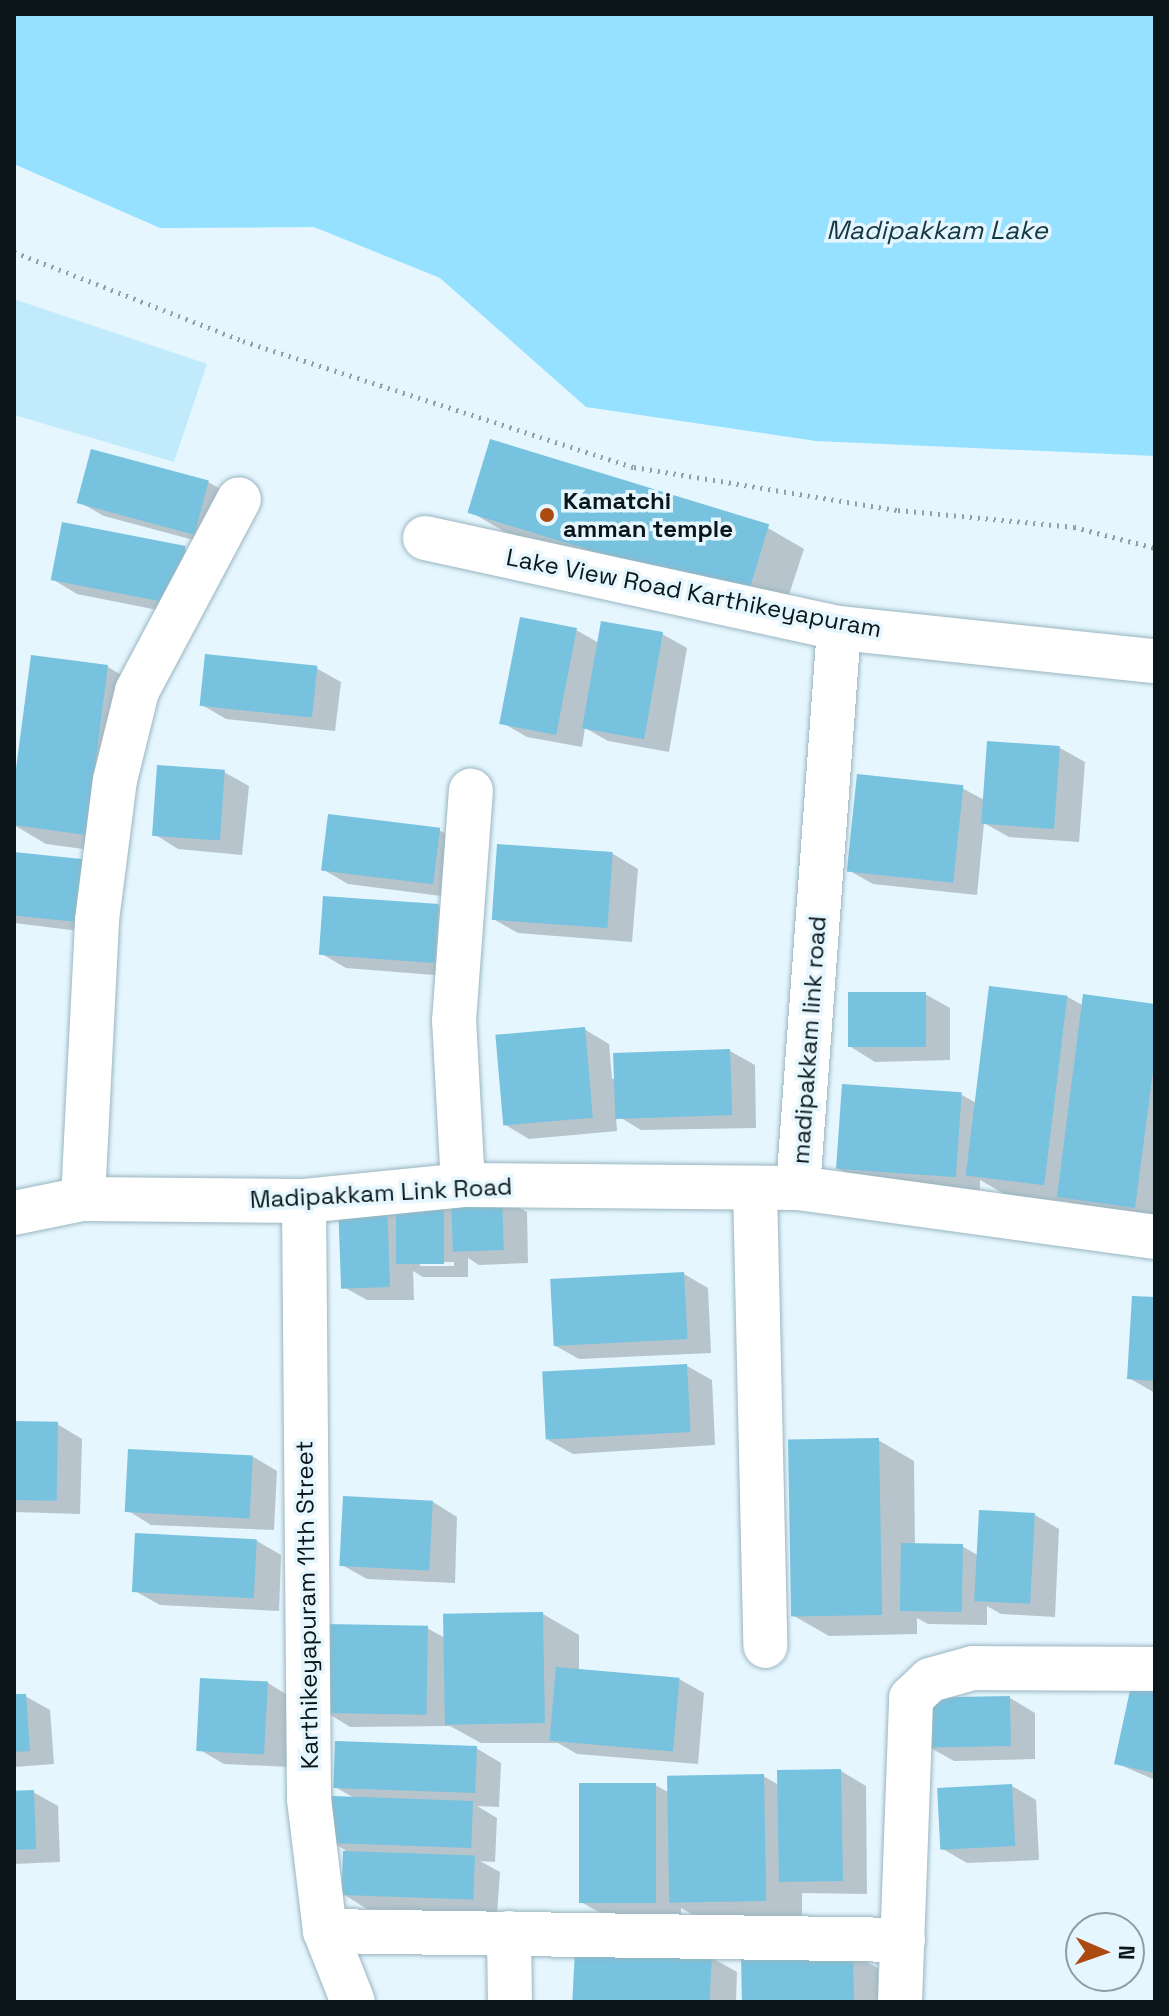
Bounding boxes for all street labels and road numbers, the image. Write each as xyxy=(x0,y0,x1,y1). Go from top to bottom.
street label: Lake View Road Karthikeyapuram xyxy=(504,542,884,644)
street label: madipakkam link road xyxy=(786,915,832,1165)
street label: Madipakkam Link Road xyxy=(249,1172,513,1214)
street label: Karthikeyapuram 11th Street xyxy=(290,1440,324,1770)

